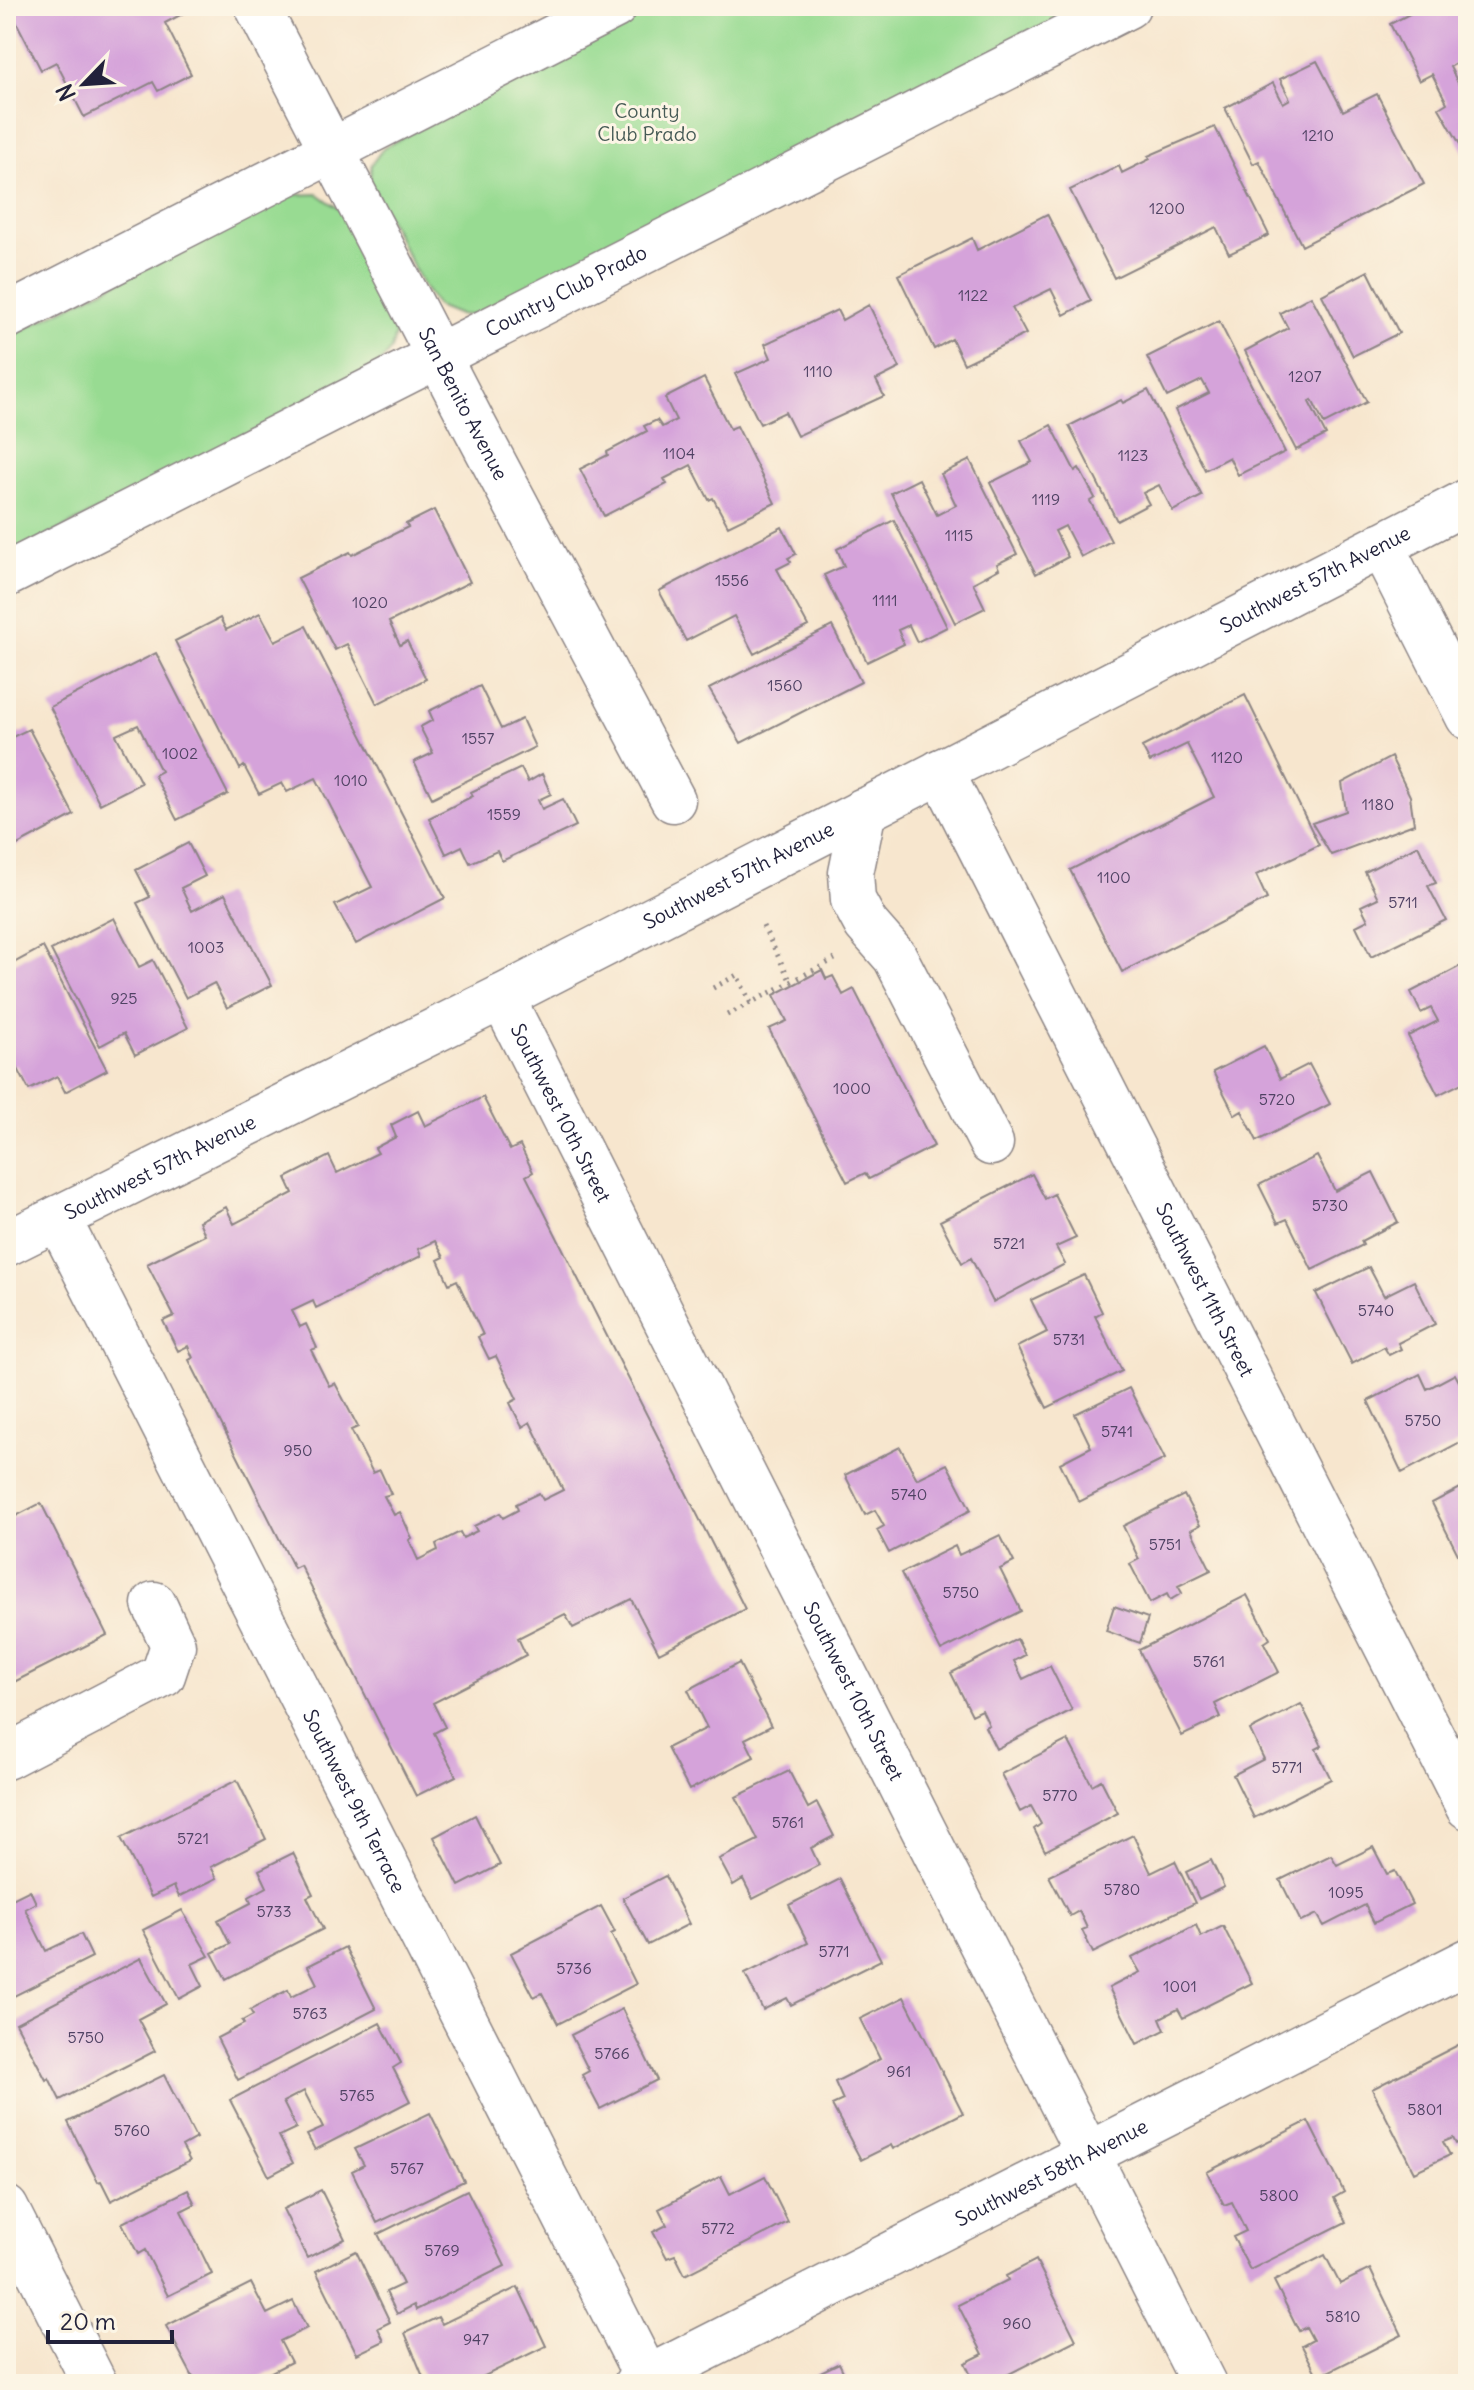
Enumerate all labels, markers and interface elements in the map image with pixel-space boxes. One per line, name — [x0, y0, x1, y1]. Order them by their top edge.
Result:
north arrow — [44, 44, 124, 124]
text: N — [50, 80, 82, 105]
park label: County Club Prado — [597, 98, 697, 146]
house number: 1210 — [1302, 125, 1334, 145]
house number: 1200 — [1149, 198, 1185, 218]
street label: Country Club Prado — [481, 239, 651, 342]
house number: 1122 — [958, 285, 988, 305]
street label: San Benito Avenue — [414, 323, 514, 484]
house number: 1110 — [803, 361, 833, 381]
house number: 1207 — [1288, 366, 1322, 386]
house number: 1104 — [663, 443, 695, 463]
house number: 1123 — [1118, 445, 1148, 465]
house number: 1119 — [1032, 489, 1060, 509]
street label: Southwest 57th Avenue — [1215, 520, 1414, 638]
house number: 1115 — [945, 525, 973, 545]
house number: 1556 — [715, 570, 749, 590]
house number: 1111 — [872, 590, 898, 610]
house number: 1020 — [352, 592, 388, 612]
house number: 1560 — [767, 675, 803, 695]
house number: 1557 — [462, 728, 494, 748]
house number: 1002 — [162, 743, 198, 763]
house number: 1120 — [1211, 747, 1243, 767]
house number: 1010 — [334, 770, 368, 790]
house number: 1180 — [1362, 794, 1394, 814]
house number: 1559 — [487, 804, 521, 824]
street label: Southwest 57th Avenue — [639, 816, 838, 934]
house number: 1100 — [1097, 867, 1131, 887]
house number: 5711 — [1388, 892, 1418, 912]
house number: 1003 — [188, 937, 224, 957]
house number: 925 — [110, 988, 138, 1008]
street label: Southwest 10th Street — [506, 1019, 617, 1206]
house number: 1000 — [833, 1078, 871, 1098]
house number: 5720 — [1259, 1089, 1295, 1109]
street label: Southwest 57th Avenue — [60, 1109, 260, 1225]
house number: 5730 — [1312, 1195, 1348, 1215]
street label: Southwest 11th Street — [1151, 1198, 1260, 1381]
house number: 5721 — [993, 1233, 1025, 1253]
house number: 5740 — [1358, 1300, 1394, 1320]
house number: 5731 — [1053, 1329, 1085, 1349]
house number: 5750 — [1405, 1410, 1441, 1430]
house number: 5741 — [1101, 1421, 1133, 1441]
house number: 950 — [284, 1440, 312, 1460]
house number: 5740 — [891, 1484, 927, 1504]
house number: 5751 — [1149, 1534, 1181, 1554]
house number: 5750 — [943, 1582, 979, 1602]
street label: Southwest 10th Street — [798, 1597, 910, 1785]
house number: 5761 — [1193, 1651, 1225, 1671]
street label: Southwest 9th Terrace — [298, 1705, 411, 1897]
house number: 5771 — [1271, 1757, 1303, 1777]
house number: 5770 — [1042, 1785, 1078, 1805]
house number: 5761 — [772, 1812, 804, 1832]
house number: 5721 — [177, 1828, 209, 1848]
house number: 5780 — [1104, 1879, 1140, 1899]
house number: 1095 — [1328, 1882, 1364, 1902]
house number: 5733 — [256, 1901, 292, 1921]
house number: 5771 — [818, 1941, 850, 1961]
house number: 5736 — [556, 1958, 592, 1978]
house number: 1001 — [1163, 1976, 1197, 1996]
house number: 5763 — [292, 2003, 328, 2023]
house number: 5750 — [68, 2027, 104, 2047]
house number: 5766 — [594, 2043, 630, 2063]
house number: 961 — [887, 2061, 911, 2081]
house number: 5765 — [339, 2085, 375, 2105]
house number: 5801 — [1407, 2099, 1443, 2119]
street label: Southwest 58th Avenue — [951, 2113, 1152, 2232]
house number: 5760 — [114, 2120, 150, 2140]
house number: 5767 — [390, 2158, 424, 2178]
house number: 5800 — [1259, 2185, 1299, 2205]
house number: 5772 — [701, 2218, 735, 2238]
house number: 5769 — [424, 2240, 460, 2260]
scale bar — [48, 2294, 172, 2344]
text: 20 m — [60, 2306, 116, 2336]
house number: 5810 — [1325, 2306, 1361, 2326]
house number: 960 — [1003, 2313, 1031, 2333]
house number: 947 — [463, 2329, 489, 2349]

